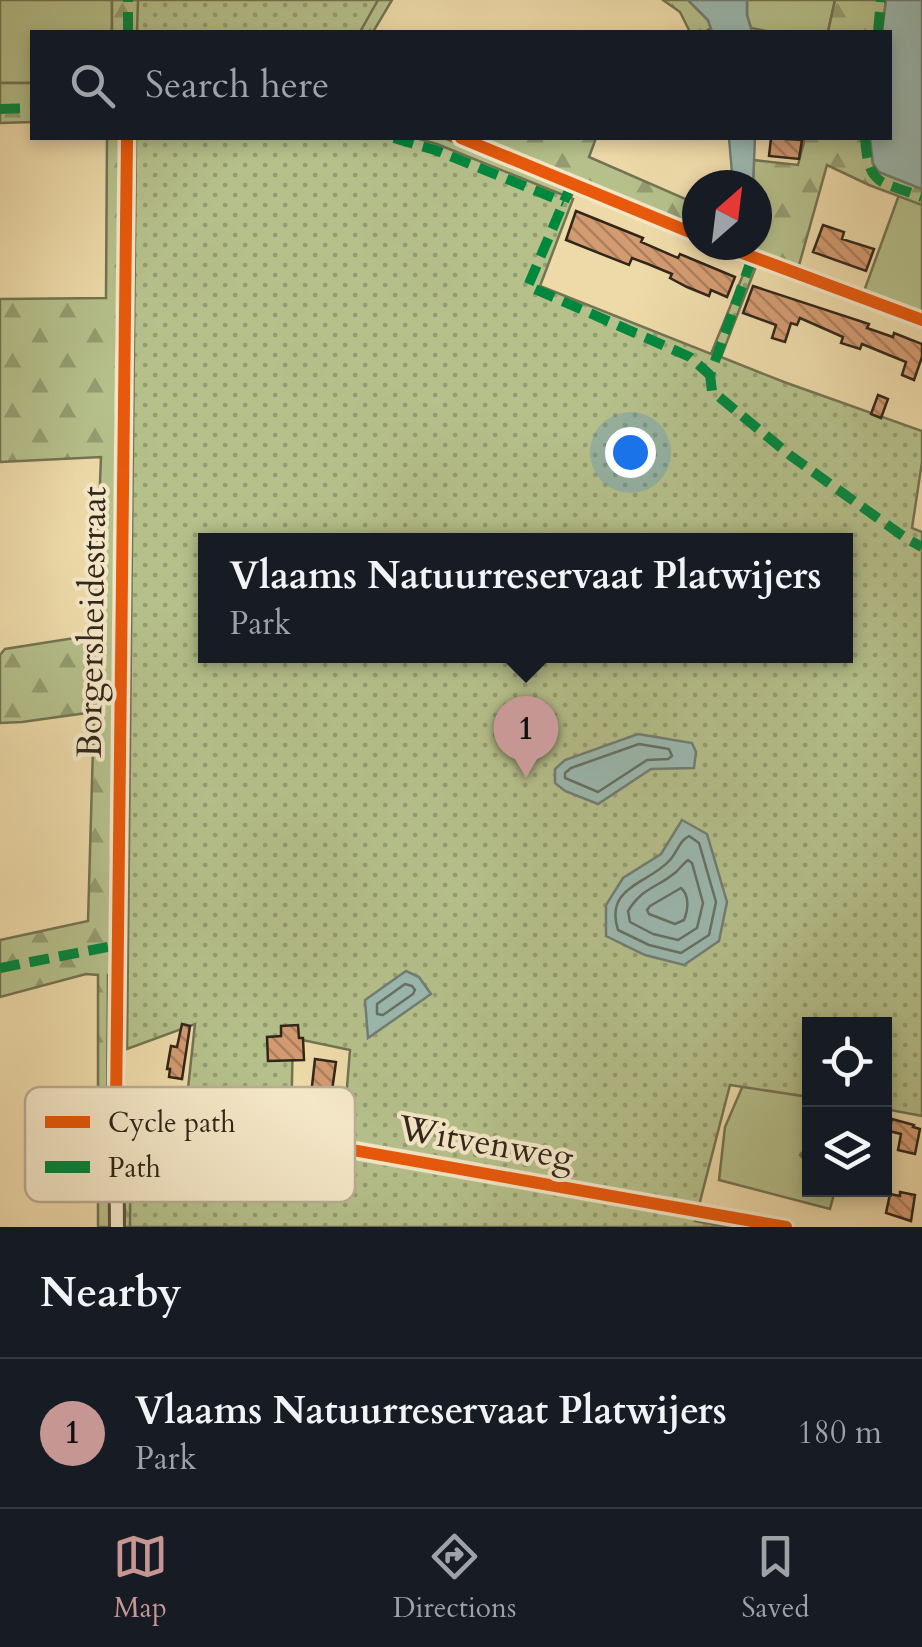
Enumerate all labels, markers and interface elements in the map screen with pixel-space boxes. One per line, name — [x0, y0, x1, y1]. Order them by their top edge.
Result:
search box — [30, 30, 892, 140]
icon: search — [65, 58, 120, 113]
text: Search here — [145, 59, 329, 111]
north arrow — [682, 170, 772, 260]
your location — [605, 427, 656, 478]
street label: Borgersheidestraat — [66, 486, 118, 758]
popup — [198, 533, 853, 663]
text: Vlaams Natuurreservaat Platwijers — [230, 550, 821, 602]
text: Park — [230, 602, 291, 646]
pin: 1 — [494, 696, 558, 778]
map controls — [802, 1017, 892, 1197]
button: locate — [802, 1017, 892, 1107]
legend — [25, 1087, 355, 1202]
text: Cycle path — [108, 1104, 236, 1142]
street label: Witvenweg — [394, 1104, 578, 1182]
button: layers — [802, 1107, 892, 1197]
text: Path — [108, 1149, 161, 1187]
text: Nearby — [40, 1264, 182, 1321]
text: Vlaams Natuurreservaat Platwijers — [135, 1385, 727, 1437]
text: 1 — [64, 1411, 81, 1455]
text: 180 m — [797, 1411, 882, 1455]
text: Park — [135, 1437, 197, 1481]
tab: Map — [113, 1529, 168, 1627]
tab: Directions — [393, 1529, 516, 1627]
tab: Saved — [741, 1529, 809, 1627]

